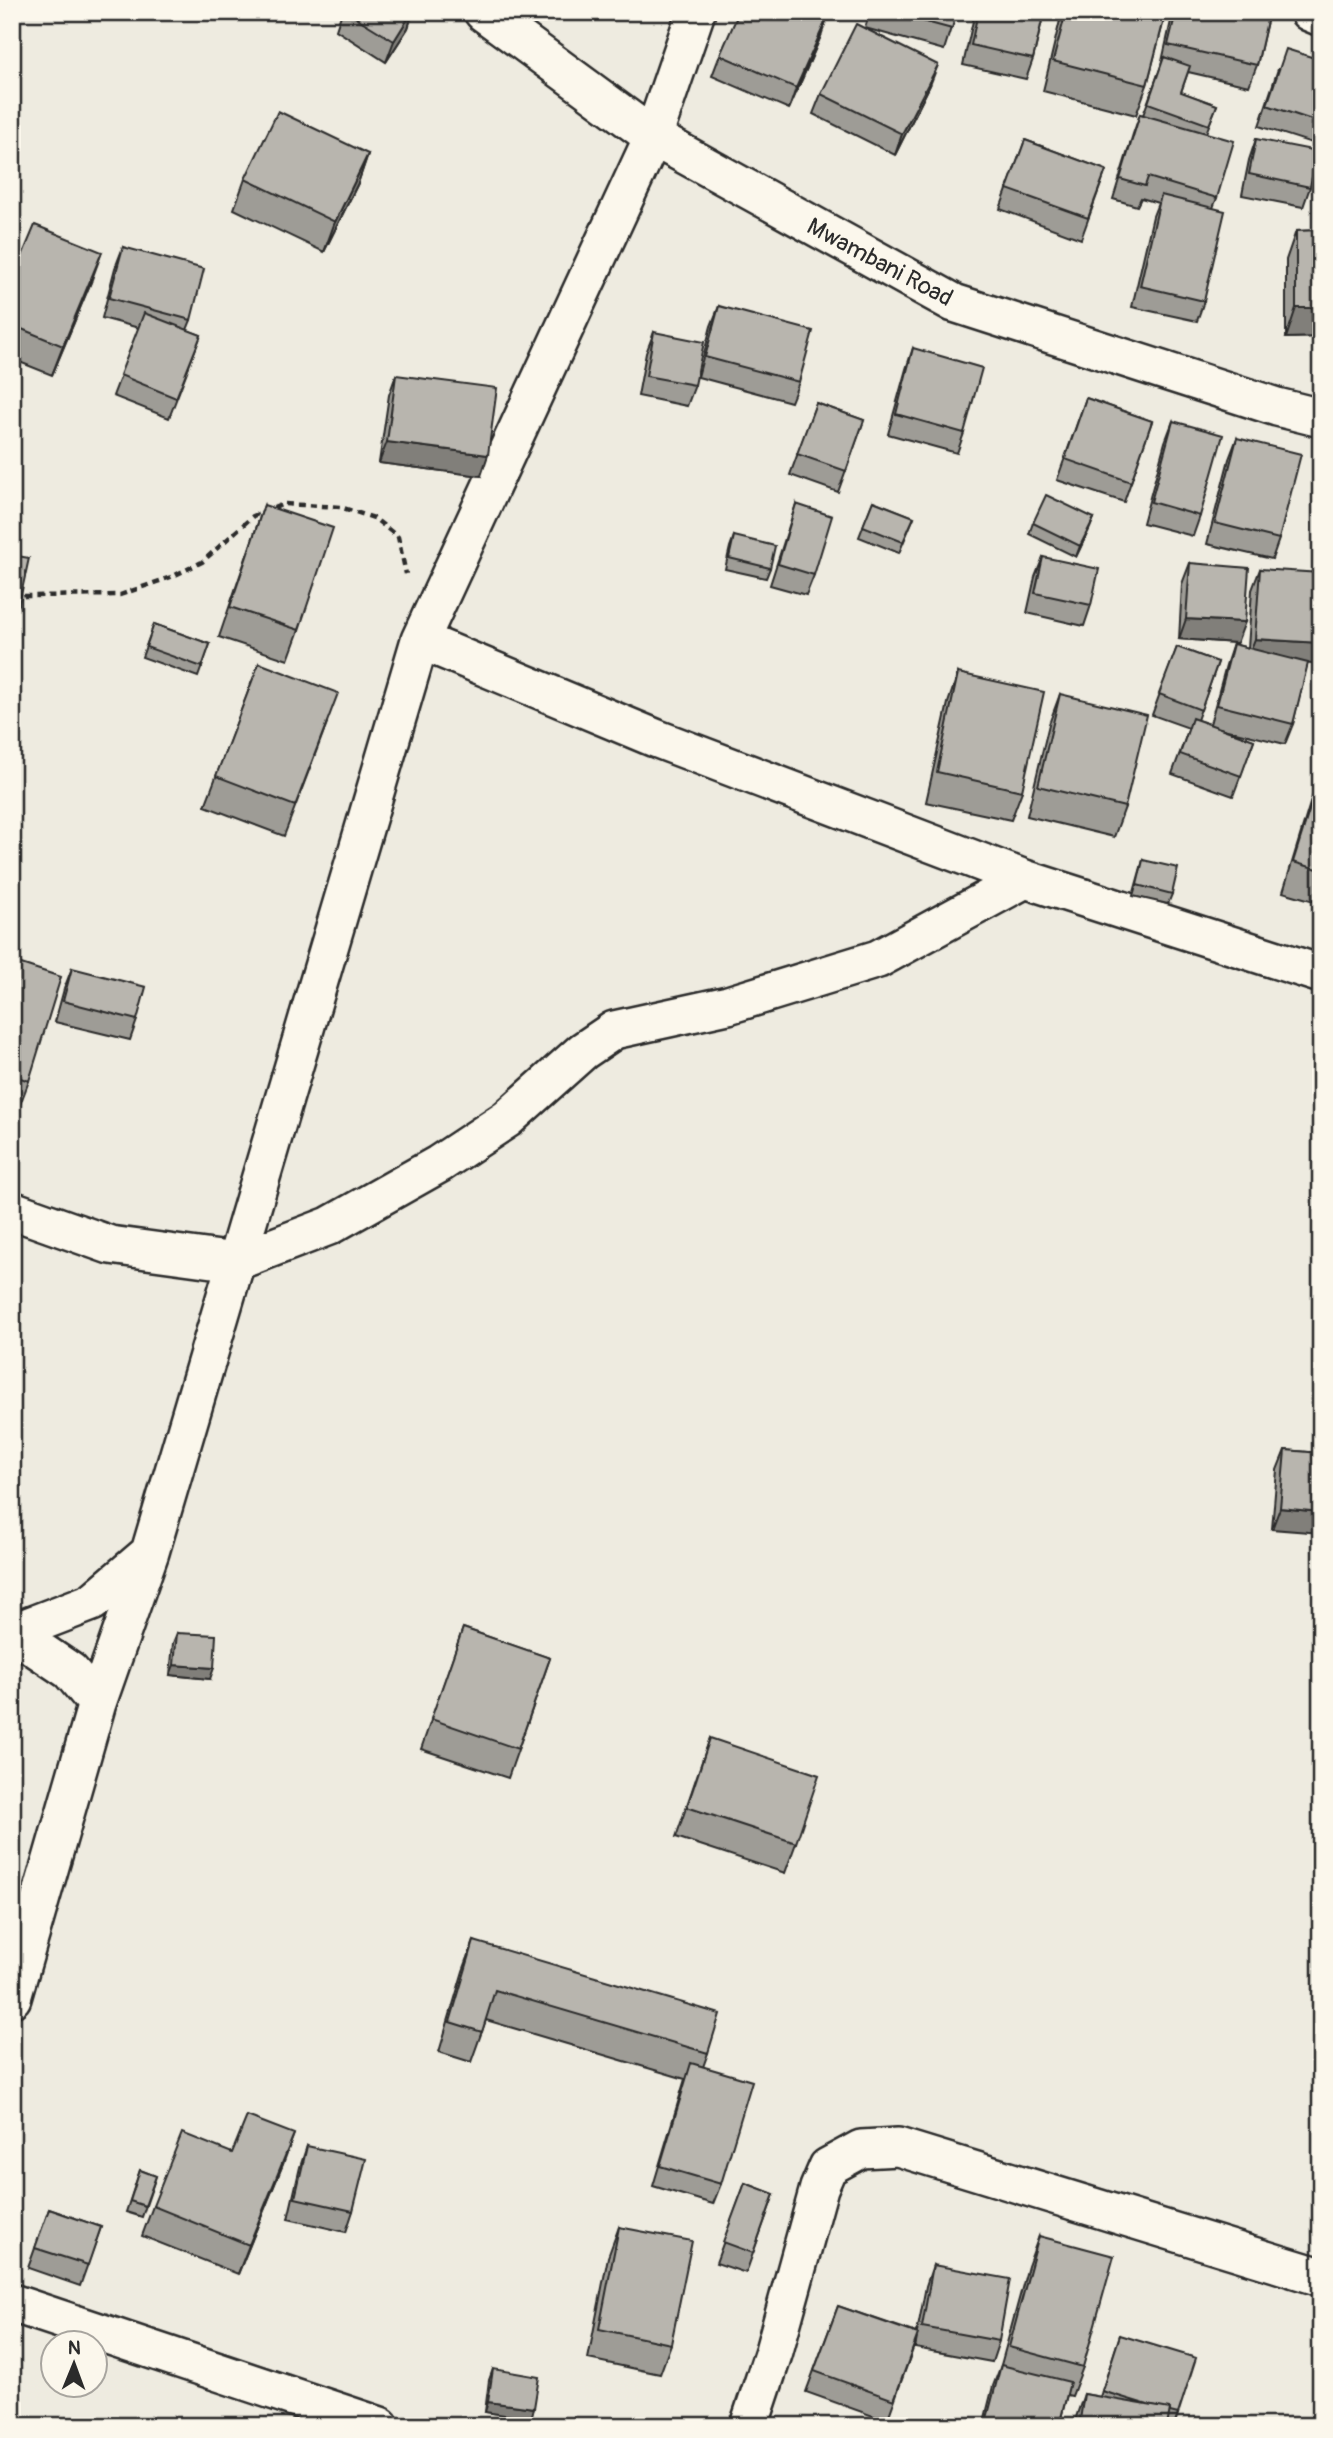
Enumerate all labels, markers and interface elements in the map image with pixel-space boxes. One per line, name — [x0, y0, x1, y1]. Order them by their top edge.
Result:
street label: Mwambani Road — [802, 212, 958, 313]
north arrow — [38, 2330, 108, 2400]
text: N — [68, 2336, 81, 2360]

